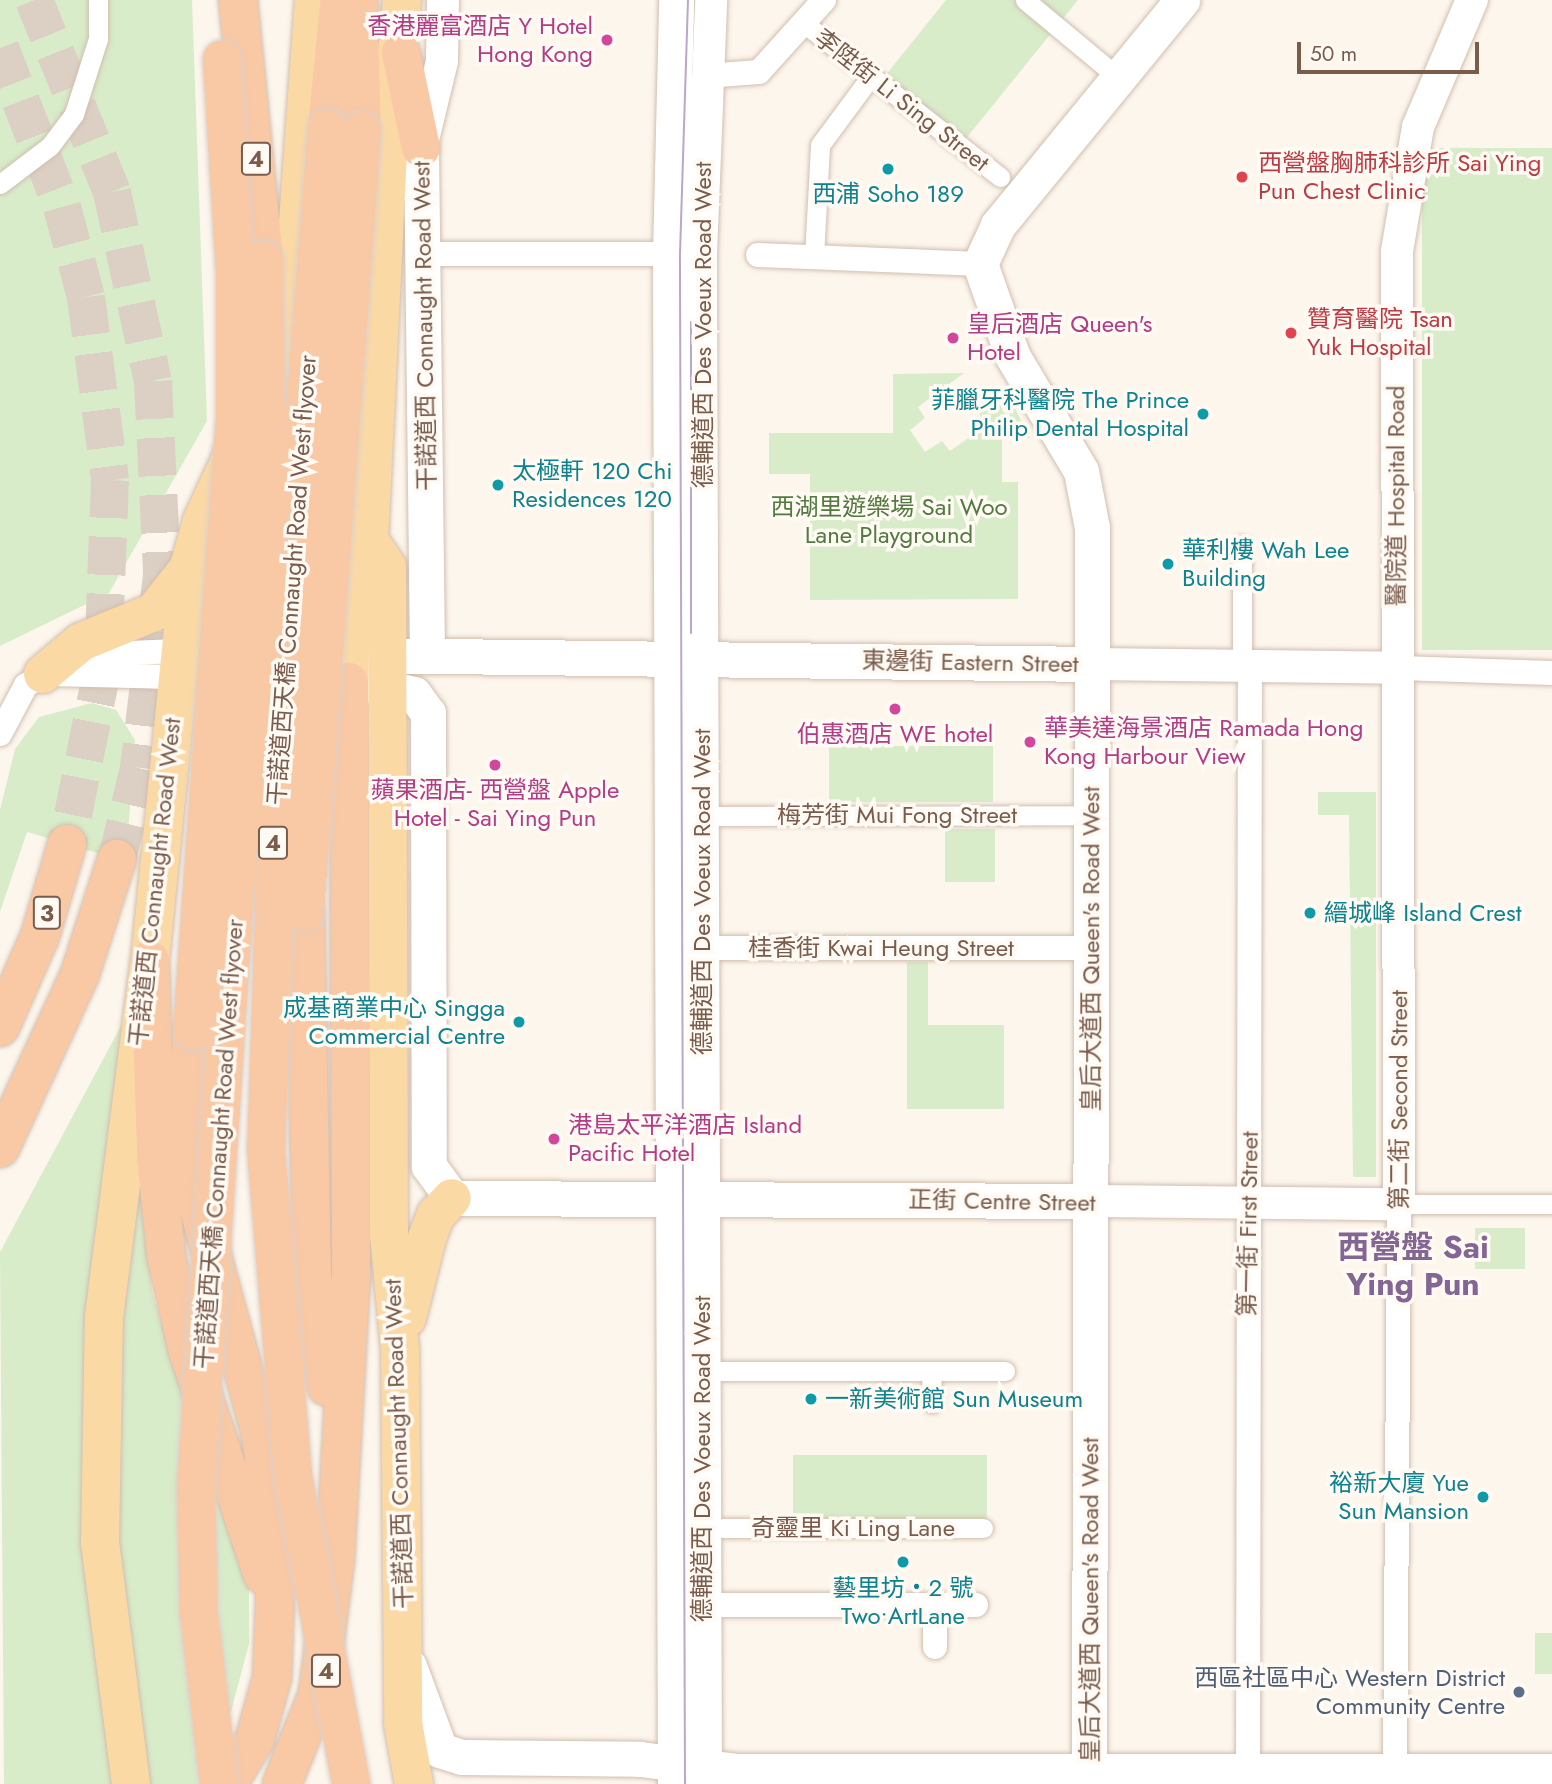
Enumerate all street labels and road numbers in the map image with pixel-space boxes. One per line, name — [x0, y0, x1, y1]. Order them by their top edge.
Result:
street label: 李陞街 Li Sing Street — [809, 23, 995, 177]
road number: 4 — [240, 140, 272, 178]
street label: 干諾道西 Connaught Road West — [407, 161, 441, 491]
street label: 德輔道西 Des Voeux Road West — [689, 162, 717, 488]
street label: 干諾道西天橋 Connaught Road West flyover — [262, 354, 322, 806]
street label: 醫院道 Hospital Road — [1382, 386, 1410, 606]
street label: 東邊街 Eastern Street — [861, 646, 1079, 678]
street label: 干諾道西 Connaught Road West — [123, 716, 187, 1048]
street label: 德輔道西 Des Voeux Road West — [688, 729, 716, 1055]
street label: 皇后大道西 Queen's Road West — [1077, 786, 1105, 1112]
street label: 梅芳街 Mui Fong Street — [777, 801, 1017, 829]
road number: 4 — [257, 824, 289, 862]
road number: 3 — [31, 893, 63, 932]
street label: 干諾道西天橋 Connaught Road West flyover — [189, 918, 249, 1370]
street label: 桂香街 Kwai Heung Street — [748, 934, 1014, 962]
street label: 第二街 Second Street — [1385, 990, 1413, 1210]
street label: 第一街 First Street — [1232, 1131, 1264, 1317]
street label: 正街 Centre Street — [908, 1185, 1096, 1217]
street label: 干諾道西 Connaught Road West — [378, 1279, 418, 1609]
street label: 德輔道西 Des Voeux Road West — [688, 1296, 716, 1622]
street label: 皇后大道西 Queen's Road West — [1076, 1437, 1104, 1763]
street label: 奇靈里 Ki Ling Lane — [751, 1514, 955, 1542]
road number: 4 — [310, 1652, 342, 1690]

